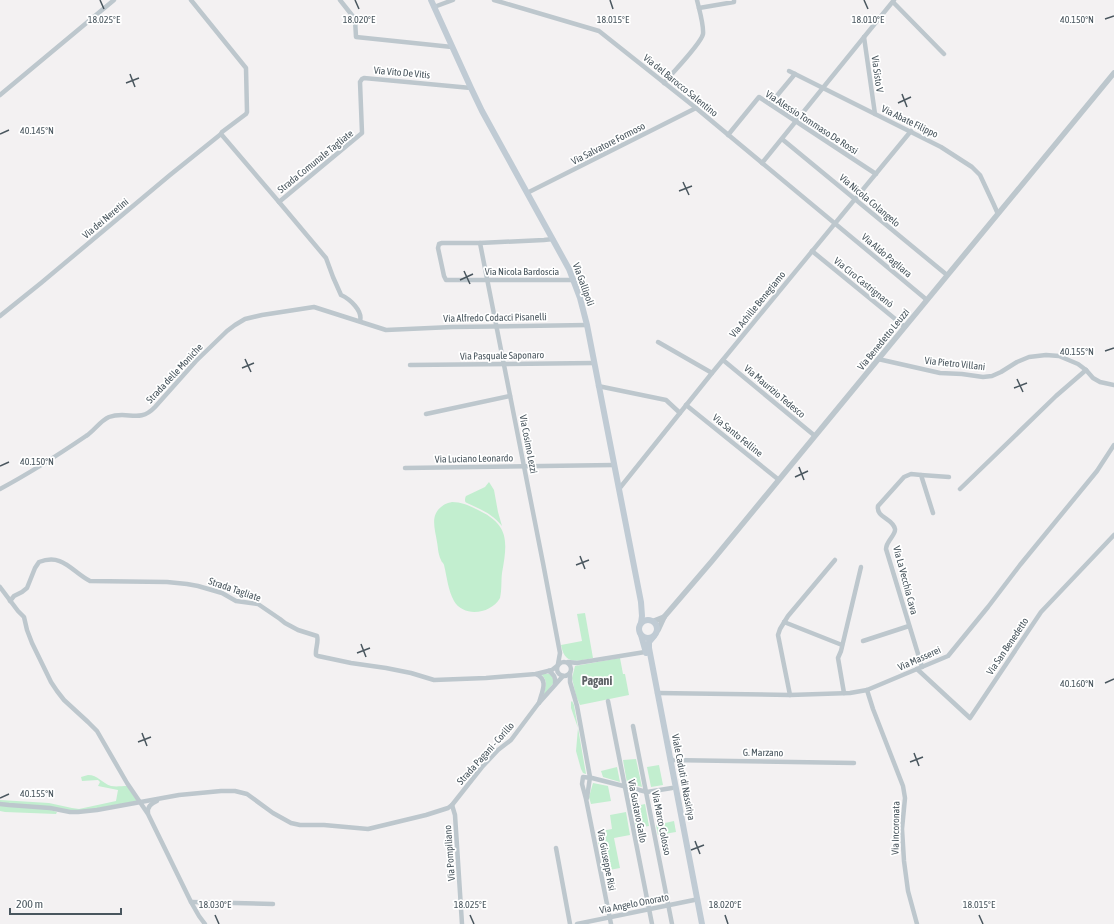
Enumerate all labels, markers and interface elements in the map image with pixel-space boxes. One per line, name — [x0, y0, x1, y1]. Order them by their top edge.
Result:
text: 18.025°E — [88, 14, 121, 25]
text: 18.020°E — [343, 14, 376, 25]
text: 18.015°E — [597, 14, 630, 25]
text: 18.010°E — [852, 14, 885, 25]
text: 40.150°N — [1060, 14, 1094, 25]
street label: Via del Barocco Salentino — [641, 52, 720, 119]
street label: Via Sisto V — [869, 55, 886, 93]
street label: Via Vito De Vitis — [373, 65, 431, 80]
street label: Via Alessio Tommaso De Rossi — [763, 88, 860, 157]
street label: Via Abate Filippo — [880, 103, 940, 140]
street label: Via Salvatore Formoso — [570, 120, 647, 167]
text: 40.145°N — [20, 125, 54, 136]
street label: Strada Comunale Tagliate — [275, 127, 356, 195]
street label: Via Nicola Colangelo — [837, 172, 902, 229]
street label: Via dei Neretini — [80, 196, 130, 241]
street label: Via Aldo Pagliara — [859, 231, 914, 280]
street label: Via Ciro Castrignanò — [832, 255, 896, 310]
street label: Via Gallipoli — [571, 261, 596, 307]
street label: Via Nicola Bardoscia — [485, 266, 560, 277]
street label: Via Achille Benegiamo — [727, 269, 788, 340]
street label: Via Benedetto Leuzzi — [855, 306, 911, 372]
street label: Via Alfredo Codacci Pisanelli — [443, 311, 547, 324]
street label: Strada delle Moniche — [144, 341, 205, 405]
text: 40.155°N — [1060, 346, 1094, 357]
street label: Via Pasquale Saponaro — [460, 349, 545, 362]
street label: Via Pietro Villani — [924, 355, 986, 372]
street label: Via Maurizio Tedesco — [742, 363, 808, 420]
street label: Via Santo Felline — [710, 412, 765, 459]
street label: Via Cosimo Lezzi — [517, 414, 540, 474]
street label: Via Luciano Leonardo — [435, 452, 514, 465]
text: 40.150°N — [20, 456, 54, 467]
street label: Via La Vecchia Cava — [891, 545, 920, 616]
street label: Strada Tagliate — [207, 575, 263, 604]
street label: Via San Benedetto — [984, 615, 1031, 677]
street label: Via Masserei — [896, 644, 942, 673]
district label: Pagani — [582, 674, 612, 688]
text: 40.160°N — [1060, 678, 1094, 689]
street label: Strada Pagani - Corillo — [454, 720, 516, 787]
street label: Viale Caduti di Nassiriya — [670, 733, 697, 822]
street label: G. Marzano — [743, 747, 784, 758]
street label: Via Gustavo Gallo — [626, 778, 649, 844]
text: 40.155°N — [20, 788, 54, 799]
street label: Via Marco Colosso — [650, 790, 673, 857]
street label: Via Incoronata — [890, 801, 901, 855]
street label: Via Pompiliano — [442, 824, 457, 881]
street label: Via Giuseppe Risi — [595, 828, 618, 892]
scale bar — [10, 890, 121, 916]
street label: Via Angelo Onorato — [598, 891, 670, 916]
text: 200 m — [16, 897, 43, 911]
text: 18.030°E — [199, 899, 232, 910]
text: 18.025°E — [454, 899, 487, 910]
text: 18.020°E — [709, 899, 742, 910]
text: 18.015°E — [963, 899, 996, 910]

